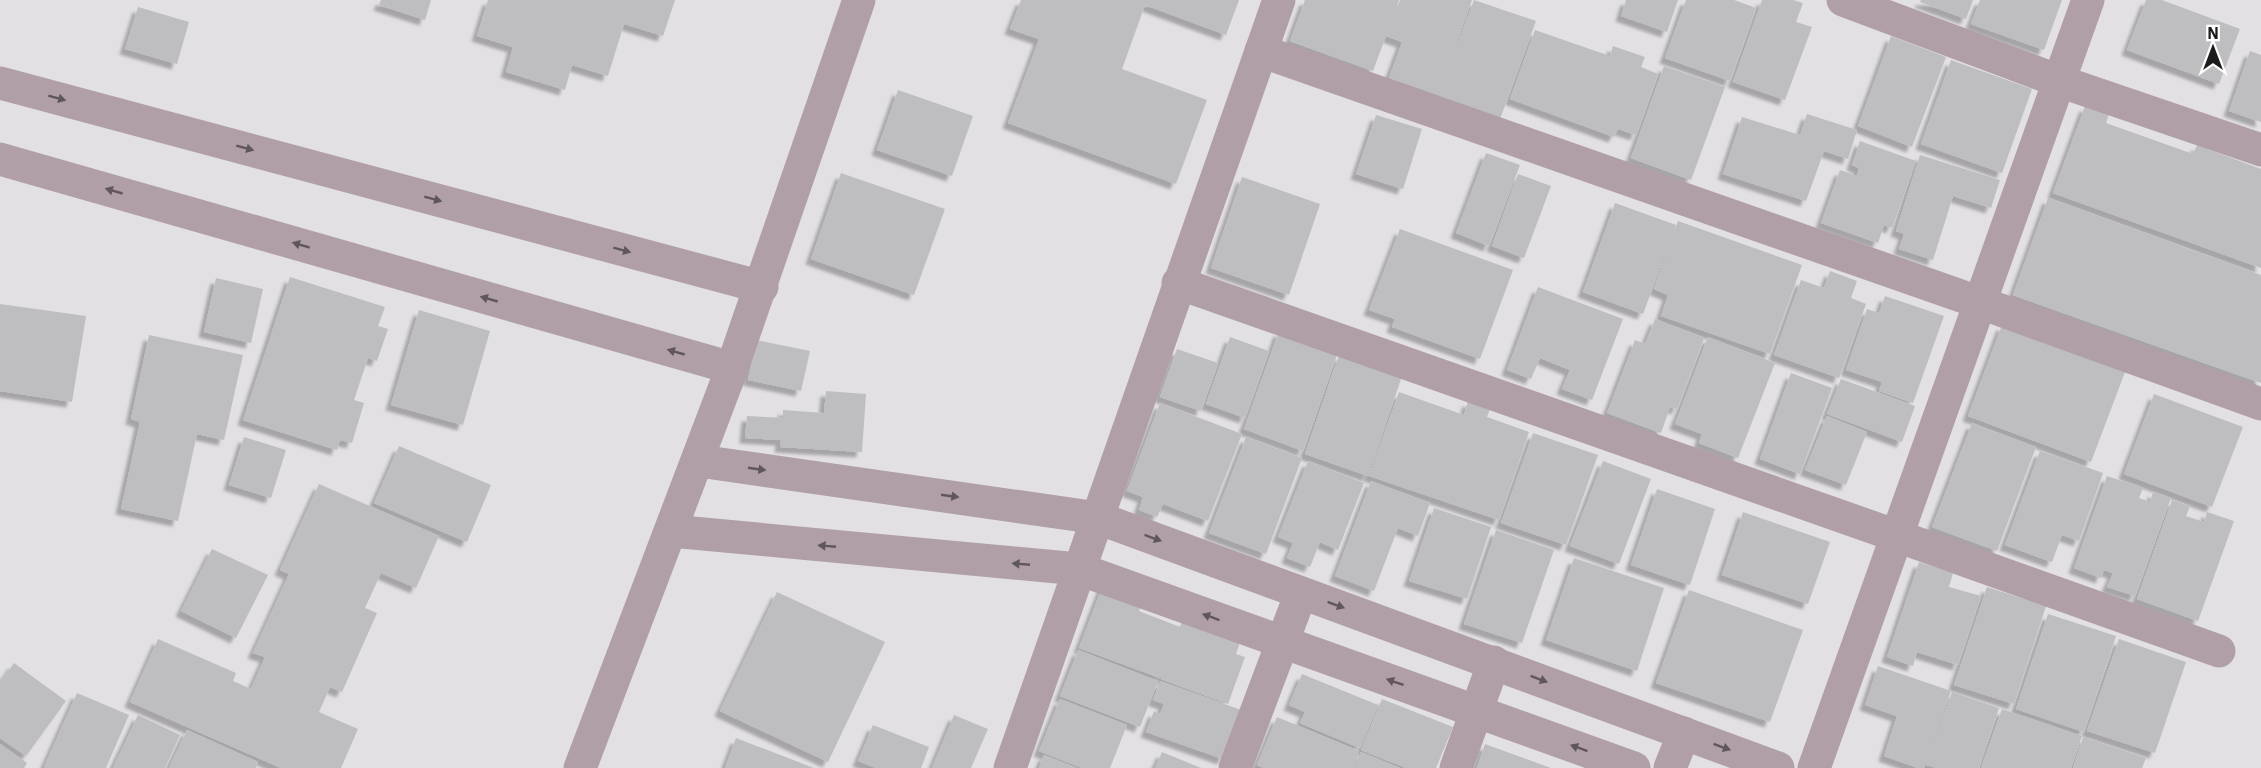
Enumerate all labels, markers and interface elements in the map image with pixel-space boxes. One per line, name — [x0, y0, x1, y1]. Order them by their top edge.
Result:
north arrow — [2183, 18, 2243, 78]
text: N — [2207, 23, 2219, 43]
one-way arrow — [48, 94, 66, 103]
one-way arrow — [236, 144, 254, 154]
one-way arrow — [105, 186, 123, 196]
one-way arrow — [424, 195, 442, 204]
one-way arrow — [292, 240, 310, 249]
one-way arrow — [612, 245, 631, 255]
one-way arrow — [480, 293, 498, 303]
one-way arrow — [667, 347, 685, 356]
one-way arrow — [747, 465, 766, 474]
one-way arrow — [940, 492, 959, 501]
one-way arrow — [1144, 534, 1162, 543]
one-way arrow — [817, 541, 836, 551]
one-way arrow — [1012, 559, 1031, 569]
one-way arrow — [1327, 601, 1345, 611]
one-way arrow — [1202, 612, 1220, 621]
one-way arrow — [1530, 674, 1548, 684]
one-way arrow — [1386, 677, 1404, 687]
one-way arrow — [1570, 743, 1588, 752]
one-way arrow — [1713, 743, 1731, 752]

